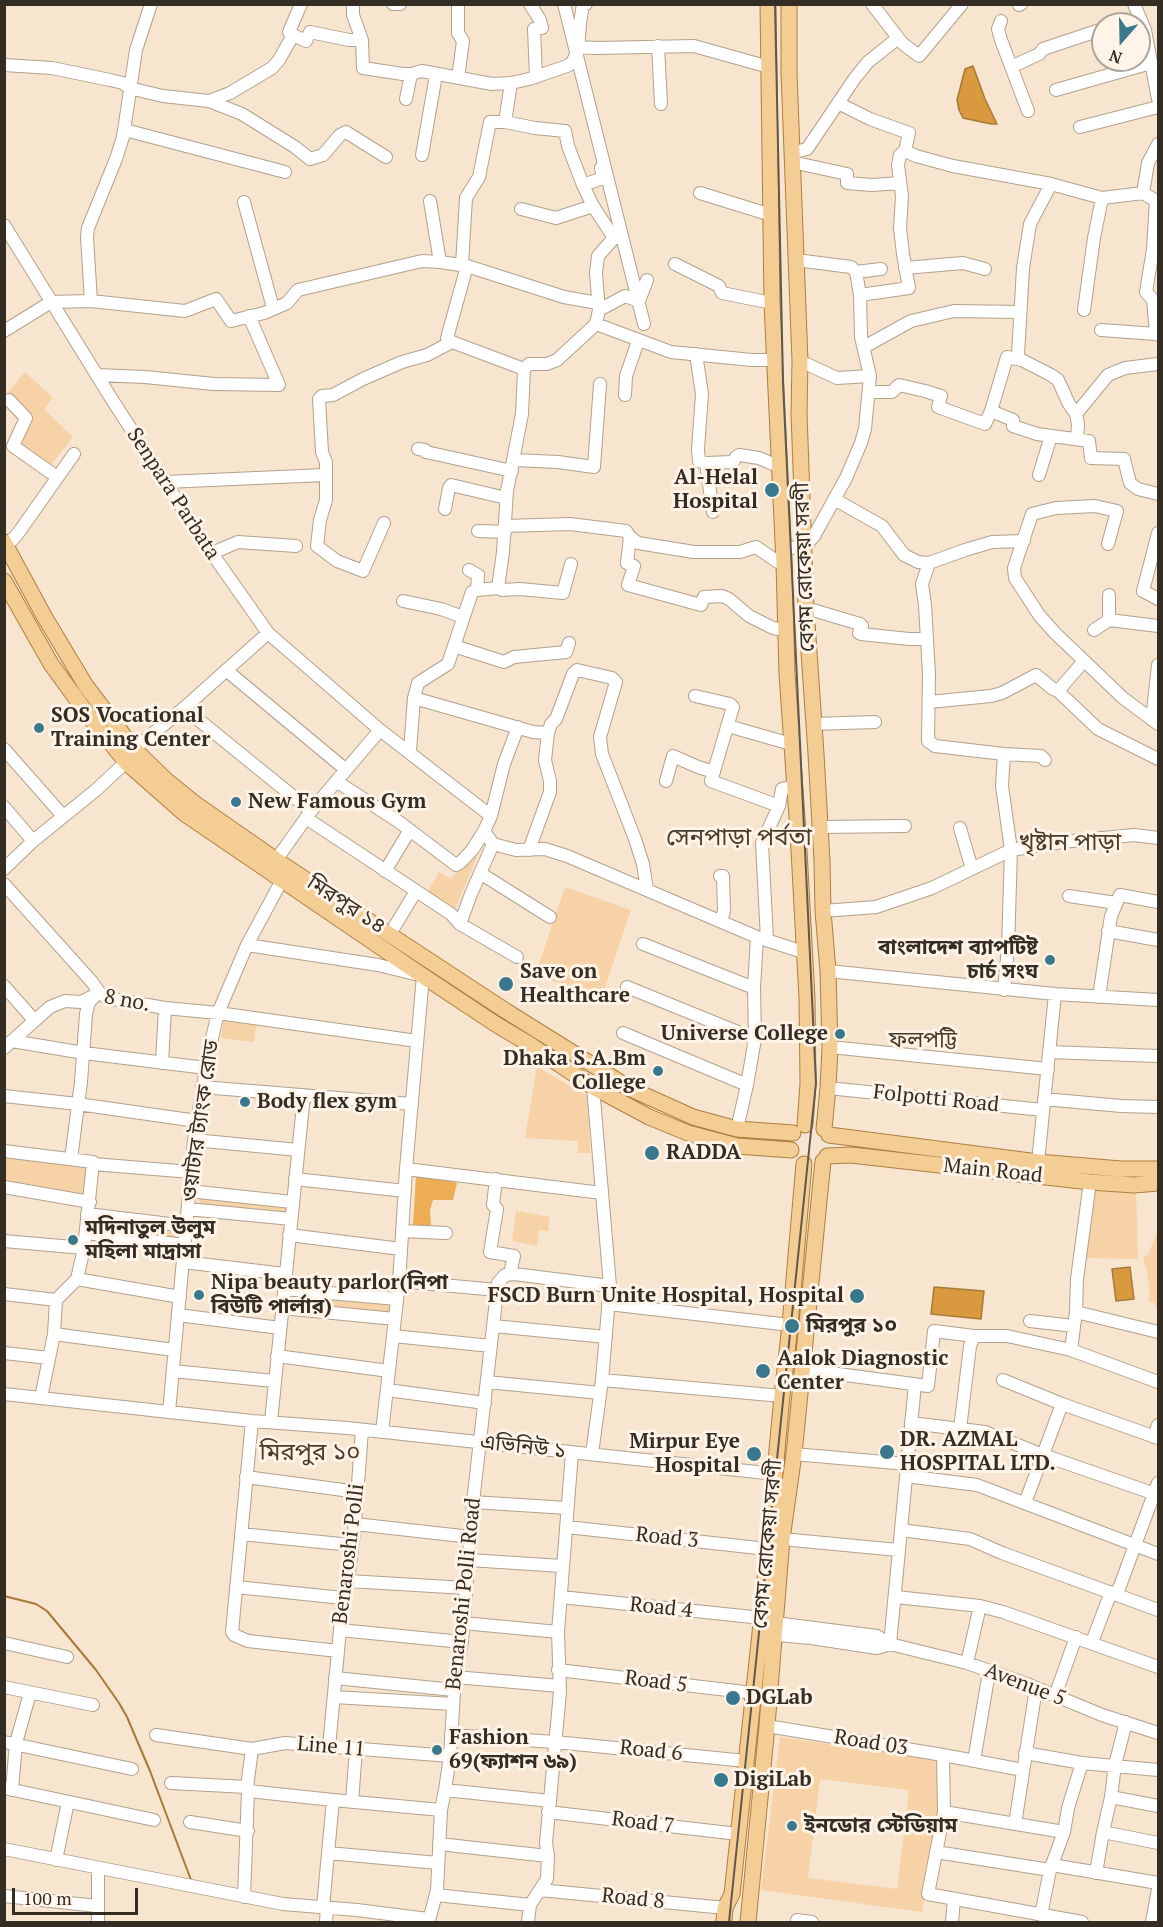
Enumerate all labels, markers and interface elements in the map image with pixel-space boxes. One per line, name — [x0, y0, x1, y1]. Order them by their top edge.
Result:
north arrow — [1091, 12, 1151, 72]
text: N — [1106, 45, 1125, 69]
street label: Senpara Parbata — [121, 423, 225, 565]
place label: Al-Helal Hospital — [673, 465, 758, 515]
marker: Al-Helal Hospital — [763, 481, 781, 499]
street label: বেগম রোকেয়া সরণী — [789, 482, 821, 652]
place label: SOS Vocational Training Center — [51, 703, 210, 753]
marker: SOS Vocational Training Center — [32, 721, 46, 735]
place label: New Famous Gym — [248, 789, 426, 815]
marker: New Famous Gym — [229, 795, 243, 809]
district label: সেনপাড়া পর্বতা — [666, 824, 812, 852]
district label: খৃষ্টান পাড়া — [1019, 829, 1121, 857]
street label: মিরপুর ১৪ — [302, 870, 390, 940]
place label: বাংলাদেশ ব্যাপটিষ্ট চার্চ সংঘ — [878, 935, 1038, 985]
marker: বাংলাদেশ ব্যাপটিষ্ট চার্চ সংঘ — [1043, 953, 1057, 967]
place label: Save on Healthcare — [520, 959, 630, 1009]
marker: Save on Healthcare — [497, 975, 515, 993]
street label: 8 no. — [102, 985, 152, 1017]
place label: Universe College — [661, 1021, 828, 1047]
marker: Universe College — [833, 1027, 847, 1041]
district label: ফলপট্টি — [889, 1028, 957, 1054]
street label: ওয়াটার ট্যাংক রোড — [177, 1038, 225, 1204]
place label: Dhaka S.A.Bm College — [503, 1046, 646, 1096]
marker: Dhaka S.A.Bm College — [651, 1064, 665, 1078]
street label: Folpotti Road — [872, 1080, 1000, 1118]
place label: Body flex gym — [257, 1089, 397, 1115]
marker: Body flex gym — [238, 1095, 252, 1109]
place label: RADDA — [666, 1140, 741, 1166]
marker: RADDA — [643, 1144, 661, 1162]
street label: Main Road — [942, 1153, 1044, 1189]
place label: মদিনাতুল উলুম মহিলা মাদ্রাসা — [85, 1215, 215, 1265]
marker: মদিনাতুল উলুম মহিলা মাদ্রাসা — [66, 1233, 80, 1247]
place label: Nipa beauty parlor(নিপা বিউটি পার্লার) — [211, 1270, 448, 1320]
place label: FSCD Burn Unite Hospital, Hospital — [488, 1283, 844, 1309]
marker: FSCD Burn Unite Hospital, Hospital — [848, 1287, 866, 1305]
marker: Nipa beauty parlor(নিপা বিউটি পার্লার) — [192, 1288, 206, 1302]
place label: মিরপুর ১০ — [806, 1313, 897, 1339]
marker: মিরপুর ১০ — [783, 1317, 801, 1335]
place label: Aalok Diagnostic Center — [777, 1346, 948, 1396]
marker: Aalok Diagnostic Center — [754, 1362, 772, 1380]
place label: DR. AZMAL HOSPITAL LTD. — [900, 1427, 1056, 1477]
place label: Mirpur Eye Hospital — [629, 1429, 740, 1479]
street label: এভিনিউ ১ — [479, 1430, 567, 1464]
district label: মিরপুর ১০ — [259, 1439, 361, 1467]
marker: DR. AZMAL HOSPITAL LTD. — [878, 1443, 896, 1461]
marker: Mirpur Eye Hospital — [745, 1445, 763, 1463]
street label: বেগম রোকেয়া সরণী — [748, 1458, 788, 1630]
street label: Benaroshi Polli — [328, 1482, 370, 1626]
street label: Benaroshi Polli Road — [441, 1496, 487, 1692]
street label: Road 3 — [634, 1522, 700, 1554]
street label: Road 4 — [628, 1592, 694, 1624]
street label: Avenue 5 — [981, 1658, 1069, 1712]
street label: Road 5 — [623, 1666, 689, 1698]
place label: DGLab — [746, 1685, 813, 1711]
marker: DGLab — [724, 1689, 742, 1707]
place label: Fashion 69(ফ্যাশন ৬৯) — [449, 1725, 577, 1775]
street label: Road 03 — [832, 1725, 910, 1761]
street label: Line 11 — [296, 1731, 366, 1763]
street label: Road 6 — [618, 1735, 684, 1767]
marker: Fashion 69(ফ্যাশন ৬৯) — [430, 1743, 444, 1757]
place label: DigiLab — [734, 1767, 812, 1793]
marker: DigiLab — [712, 1771, 730, 1789]
street label: Road 7 — [610, 1807, 676, 1839]
place label: ইনডোর স্টেডিয়াম — [804, 1813, 957, 1839]
marker: ইনডোর স্টেডিয়াম — [785, 1819, 799, 1833]
scale bar — [15, 1876, 141, 1914]
street label: Road 8 — [600, 1883, 666, 1915]
text: 100 m — [23, 1886, 72, 1910]

